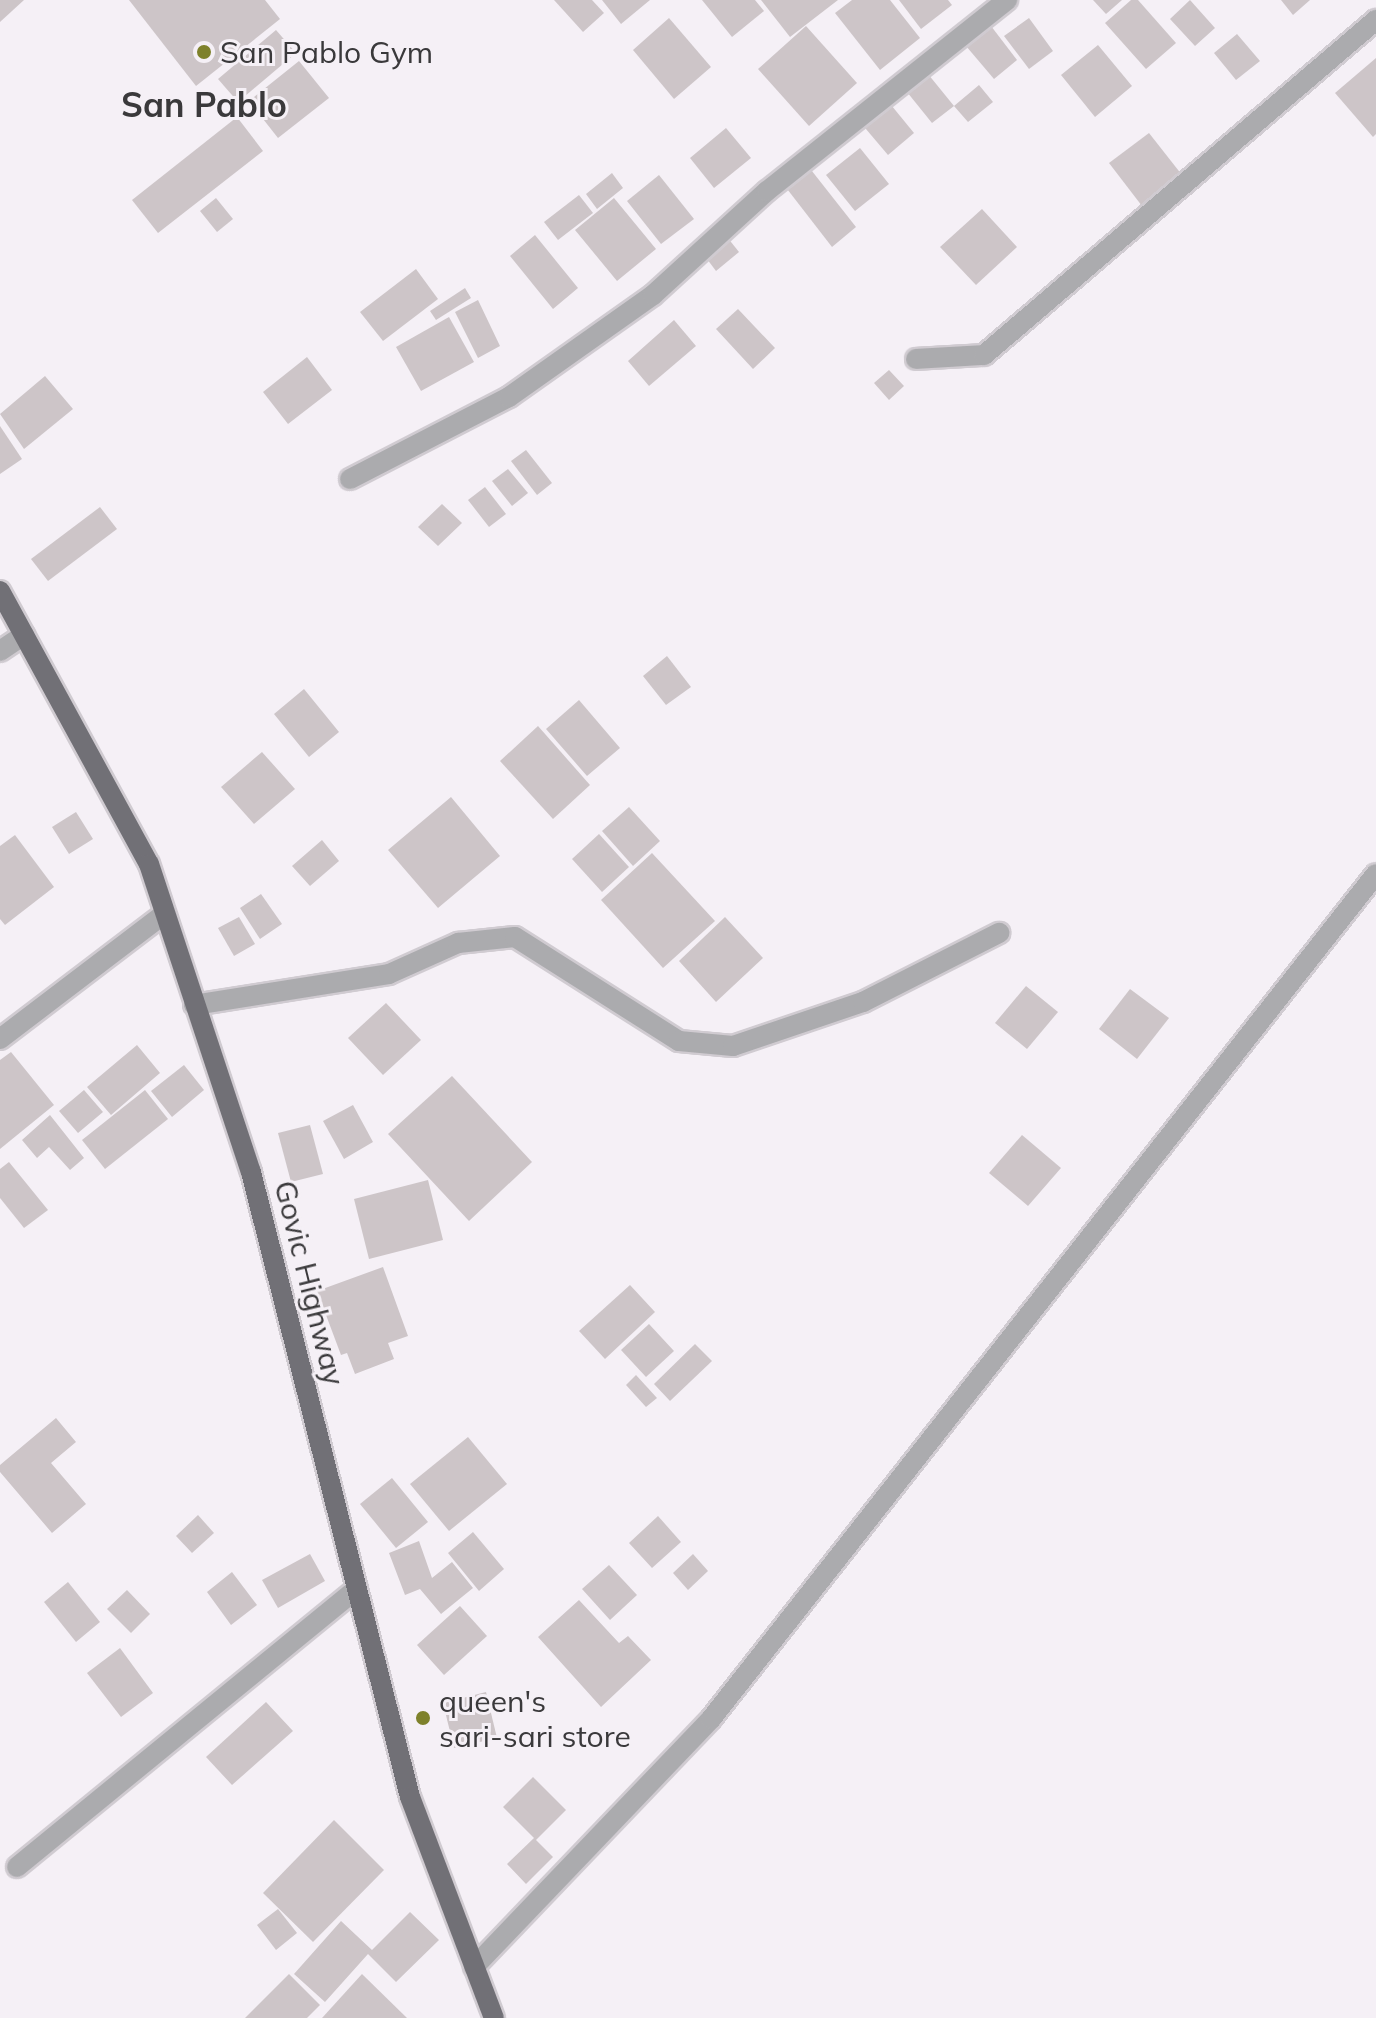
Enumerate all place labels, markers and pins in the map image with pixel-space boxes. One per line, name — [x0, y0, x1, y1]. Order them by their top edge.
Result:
place label: San Pablo Gym — [220, 34, 433, 70]
marker: San Pablo Gym — [195, 43, 213, 61]
place label: queen's sari-sari store — [439, 1683, 631, 1754]
marker: queen's sari-sari store — [414, 1709, 432, 1727]

